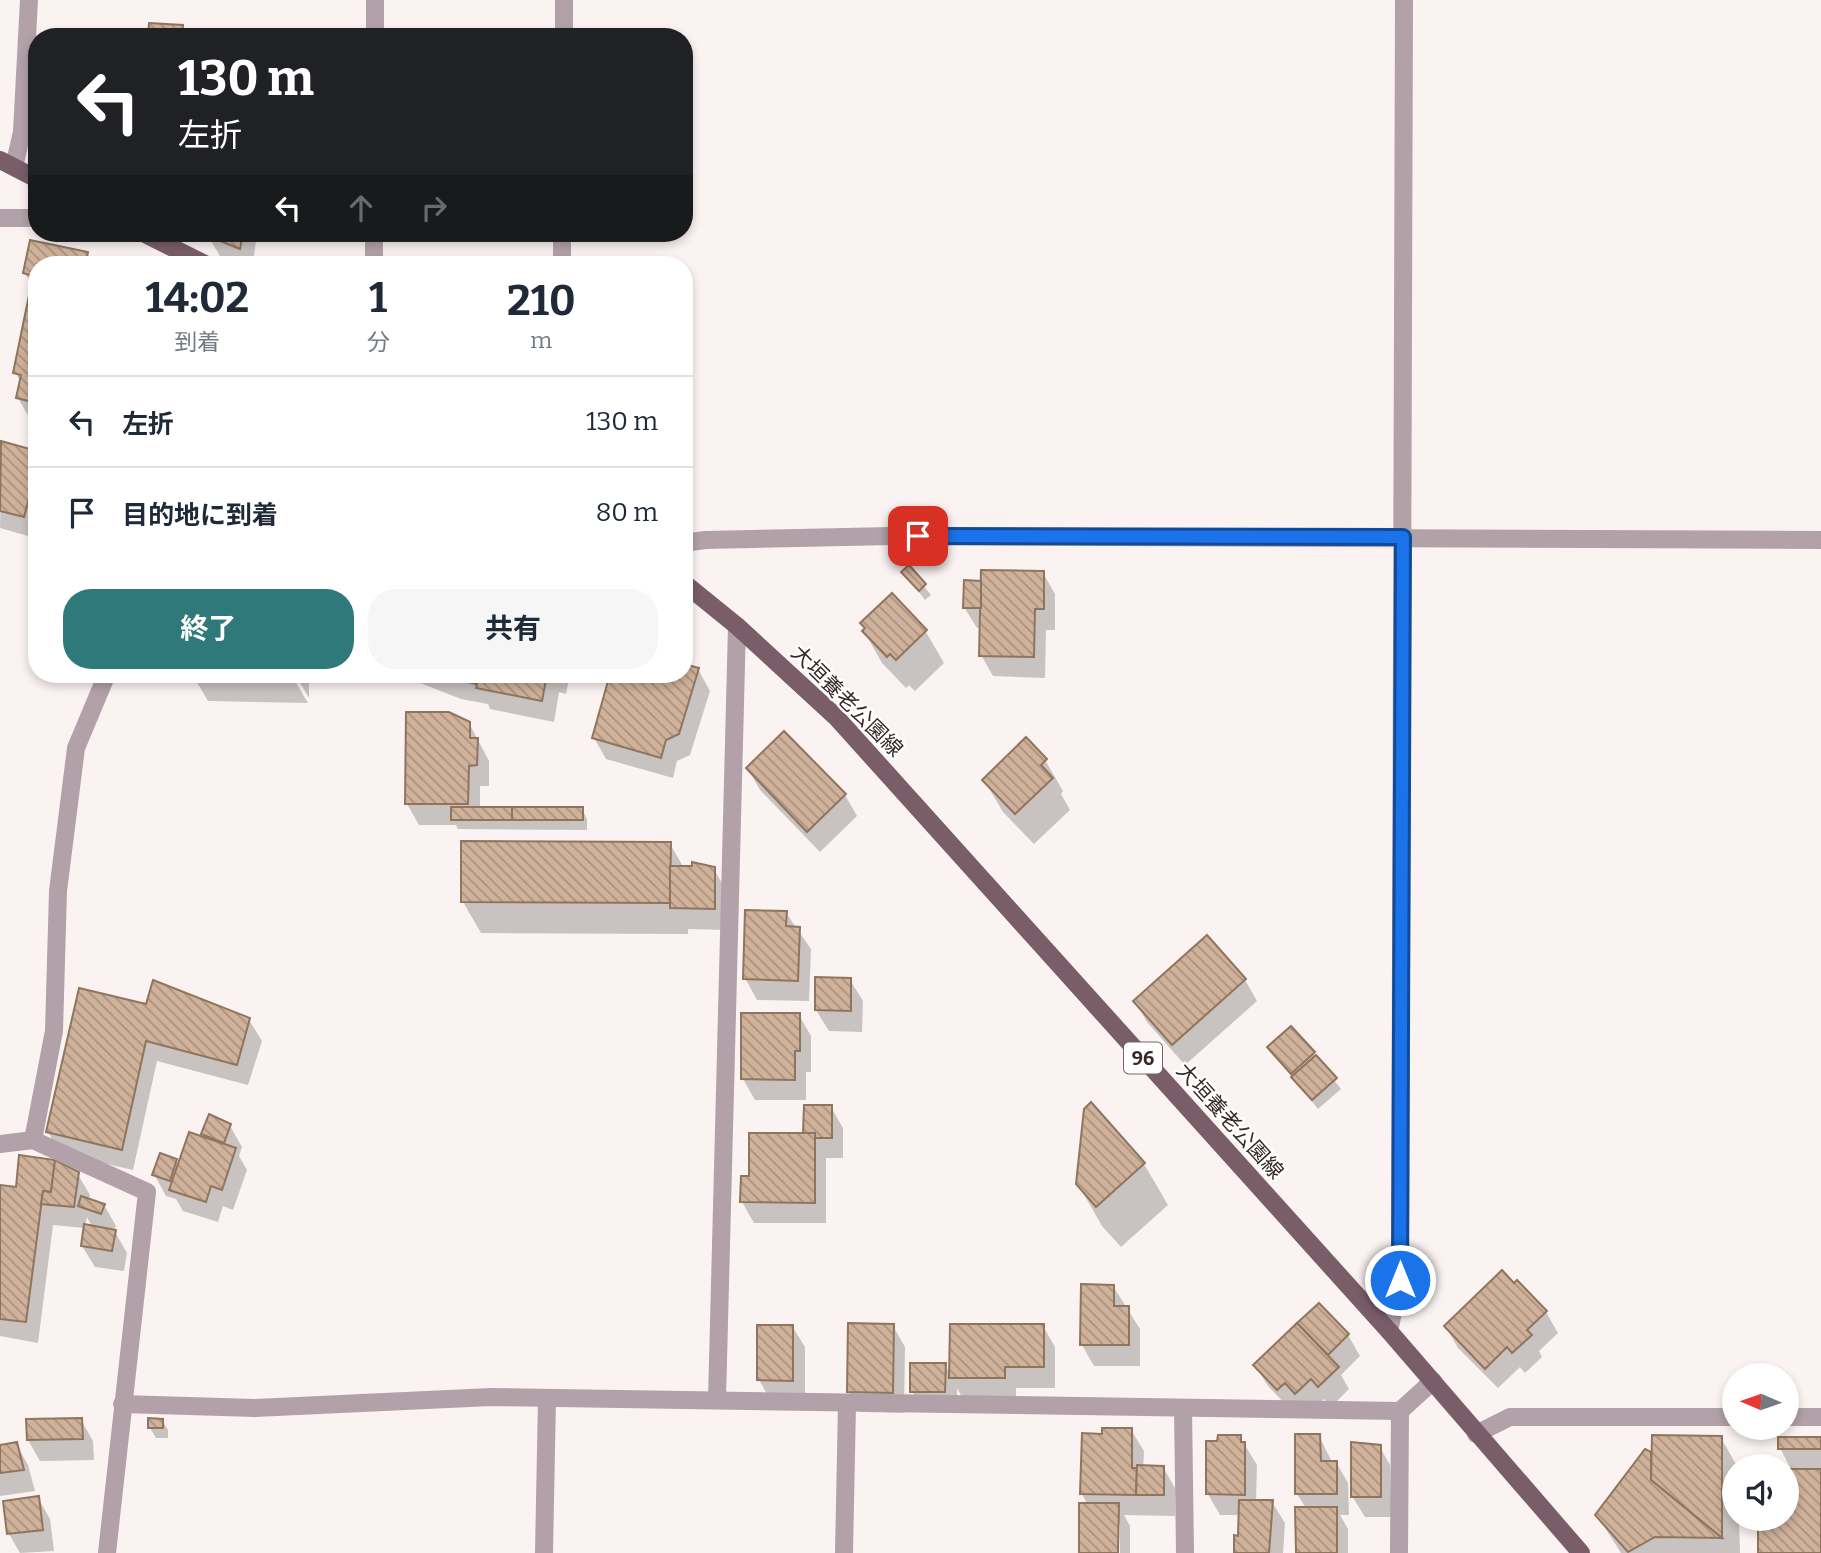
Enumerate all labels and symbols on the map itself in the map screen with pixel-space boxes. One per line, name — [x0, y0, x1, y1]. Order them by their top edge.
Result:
pin — [888, 506, 948, 566]
street label: 大垣養老公園線 — [786, 640, 908, 762]
road number: 96 — [1124, 1042, 1162, 1074]
street label: 大垣養老公園線 — [1171, 1058, 1289, 1184]
position arrow — [1363, 1243, 1437, 1317]
north arrow — [1722, 1363, 1799, 1440]

